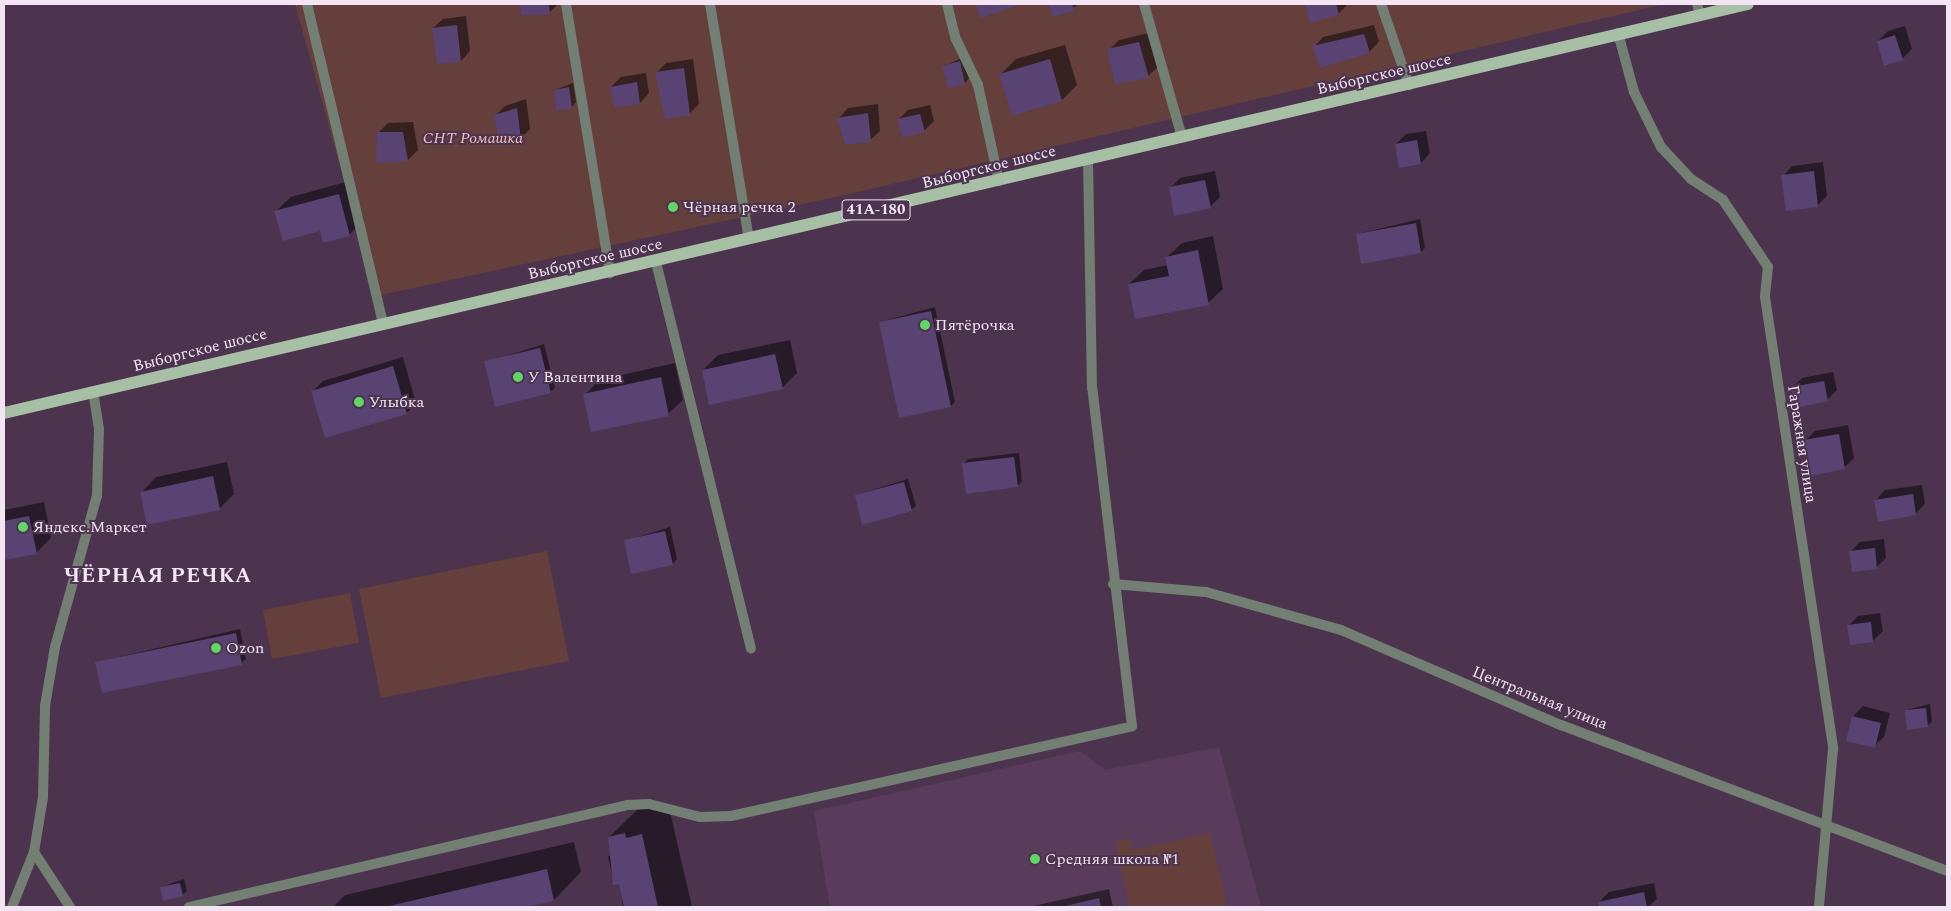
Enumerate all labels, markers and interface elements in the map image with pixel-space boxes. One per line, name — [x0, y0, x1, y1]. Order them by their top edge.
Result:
street label: Выборгское шоссе — [1315, 49, 1453, 99]
park label: СНТ Ромашка — [423, 128, 523, 148]
street label: Выборгское шоссе — [920, 141, 1058, 193]
place label: Чёрная речка 2 — [683, 197, 795, 217]
road number: 41А-180 — [841, 198, 911, 222]
marker: Чёрная речка 2 — [667, 201, 679, 213]
street label: Выборгское шоссе — [526, 234, 664, 284]
place label: Пятёрочка — [935, 315, 1015, 335]
marker: Пятёрочка — [919, 319, 931, 331]
street label: Выборгское шоссе — [131, 324, 269, 376]
place label: У Валентина — [528, 367, 622, 387]
marker: У Валентина — [512, 371, 524, 383]
street label: Гаражная улица — [1783, 384, 1821, 504]
place label: Улыбка — [369, 392, 424, 412]
marker: Улыбка — [353, 396, 365, 408]
place label: Яндекс.Маркет — [33, 517, 147, 537]
marker: Яндекс.Маркет — [17, 521, 29, 533]
district label: ЧЁРНАЯ РЕЧКА — [62, 563, 254, 589]
place label: Ozon — [226, 638, 264, 658]
marker: Ozon — [210, 642, 222, 654]
street label: Центральная улица — [1470, 662, 1610, 734]
place label: Средняя школа №1 — [1045, 849, 1179, 869]
marker: Средняя школа №1 — [1029, 853, 1041, 865]

